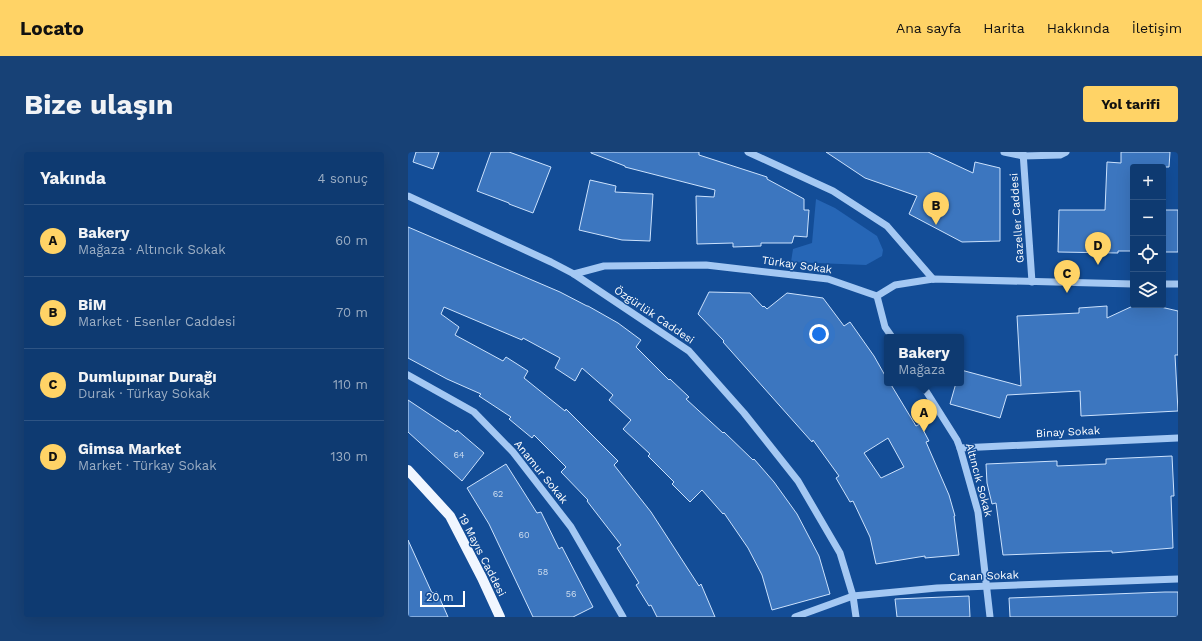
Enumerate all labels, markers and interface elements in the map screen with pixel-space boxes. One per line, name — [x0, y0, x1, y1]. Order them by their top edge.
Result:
text: Locato — [20, 17, 84, 40]
text: Ana sayfa — [896, 20, 961, 36]
text: Harita — [983, 20, 1025, 36]
text: Hakkında — [1047, 20, 1110, 36]
text: İletişim — [1132, 20, 1182, 36]
button: Yol tarifi — [1083, 86, 1178, 122]
text: Bize ulaşın — [24, 88, 173, 121]
map controls — [1130, 164, 1166, 308]
button: + — [1130, 164, 1166, 200]
text: Yakında — [40, 168, 106, 188]
text: 4 sonuç — [318, 171, 368, 186]
street label: Gazeller Caddesi — [1007, 173, 1027, 263]
pin: B — [923, 192, 949, 225]
button: − — [1130, 200, 1166, 236]
text: Bakery — [78, 224, 129, 242]
pin: D — [1085, 232, 1111, 265]
text: A — [49, 233, 57, 248]
text: 60 m — [335, 233, 368, 248]
button: locate — [1130, 236, 1166, 272]
text: Mağaza · Altıncık Sokak — [78, 242, 226, 257]
street label: Türkay Sokak — [761, 254, 833, 276]
pin: C — [1054, 260, 1080, 293]
button: layers — [1130, 272, 1166, 308]
street label: Özgürlük Caddesi — [612, 283, 697, 347]
text: BiM — [78, 296, 106, 314]
text: B — [49, 305, 57, 320]
text: 70 m — [336, 305, 368, 320]
text: Market · Esenler Caddesi — [78, 314, 235, 329]
your location — [809, 324, 829, 344]
popup — [884, 334, 964, 386]
text: Bakery — [898, 344, 950, 362]
text: Mağaza — [898, 362, 945, 377]
text: Dumlupınar Durağı — [78, 368, 217, 386]
text: C — [49, 377, 57, 392]
text: 110 m — [333, 377, 368, 392]
text: Durak · Türkay Sokak — [78, 386, 210, 401]
pin: A — [911, 399, 937, 432]
street label: Binay Sokak — [1036, 424, 1100, 440]
street label: Anamur Sokak — [511, 438, 571, 506]
text: Gimsa Market — [78, 440, 181, 458]
street label: Altıncık Sokak — [963, 442, 995, 518]
text: D — [48, 449, 58, 464]
text: 130 m — [330, 449, 368, 464]
house number: 64 — [454, 450, 465, 460]
text: Market · Türkay Sokak — [78, 458, 217, 473]
house number: 62 — [493, 489, 503, 499]
street label: 19 Mayıs Caddesi — [456, 512, 508, 598]
house number: 60 — [518, 530, 530, 540]
house number: 58 — [538, 567, 548, 577]
street label: Canan Sokak — [949, 568, 1019, 584]
scale bar — [420, 589, 465, 608]
house number: 56 — [566, 589, 576, 599]
text: 20 m — [426, 591, 454, 604]

